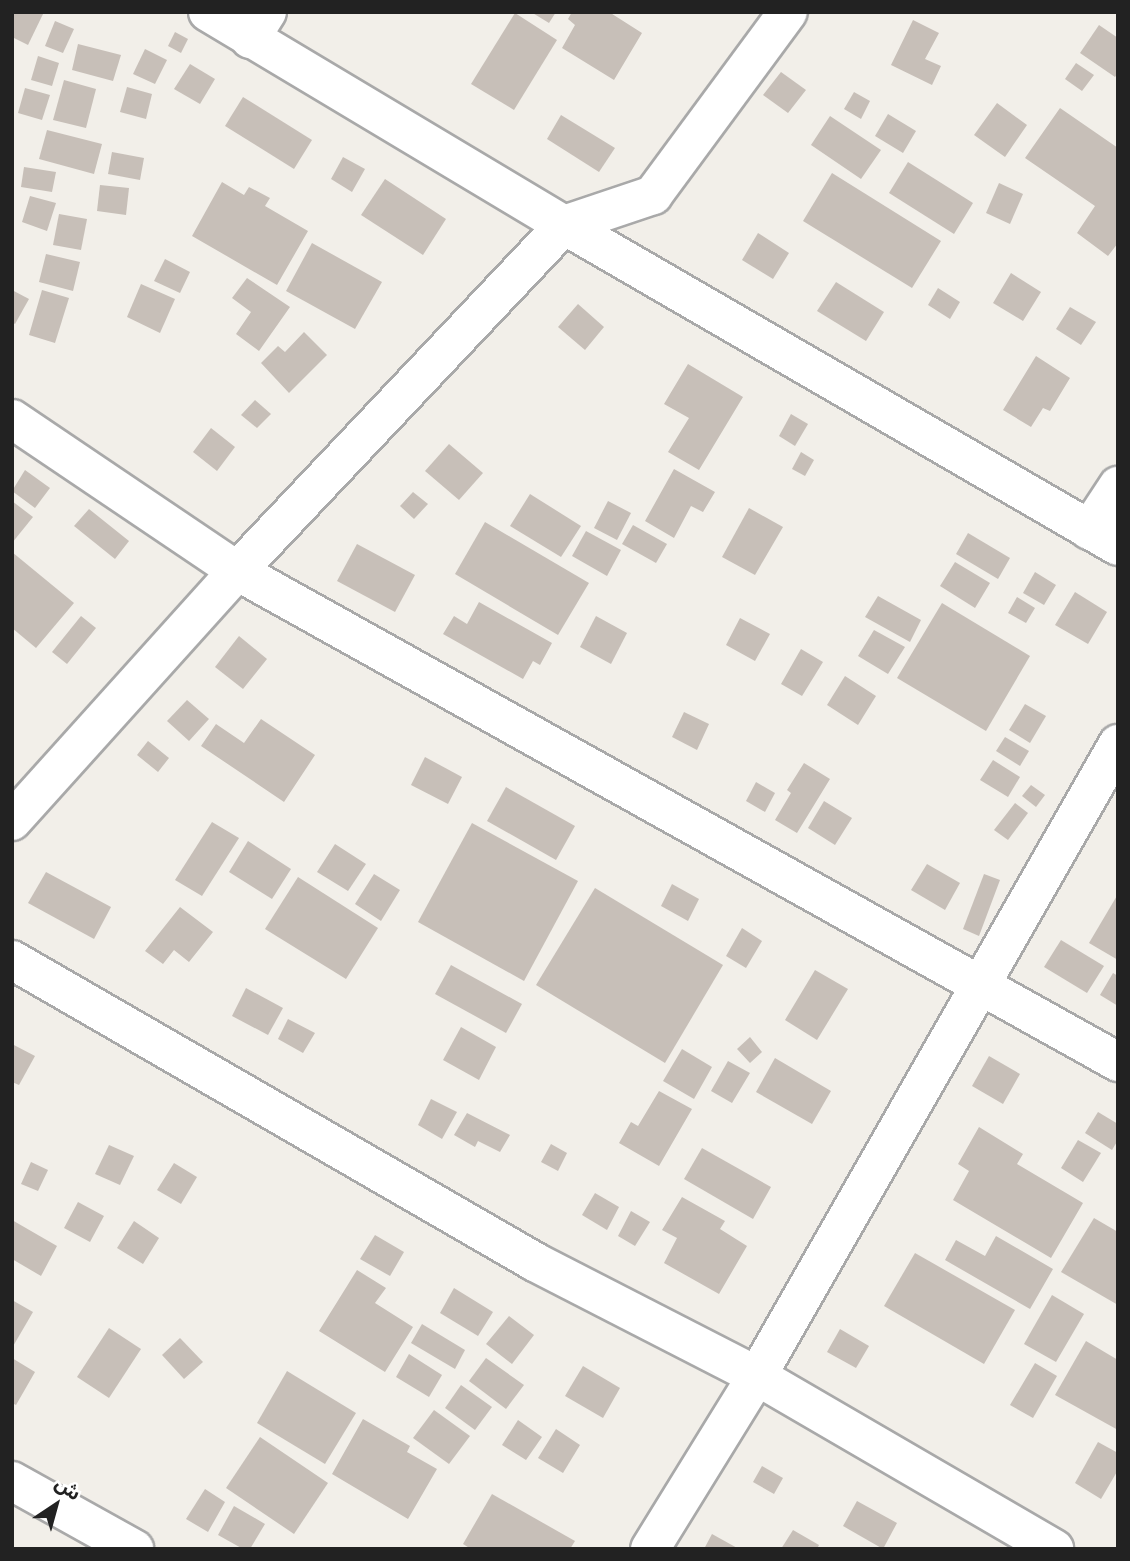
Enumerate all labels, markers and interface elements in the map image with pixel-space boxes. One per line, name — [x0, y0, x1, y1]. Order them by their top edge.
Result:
text: ش — [50, 1468, 88, 1507]
north arrow — [21, 1470, 91, 1540]

